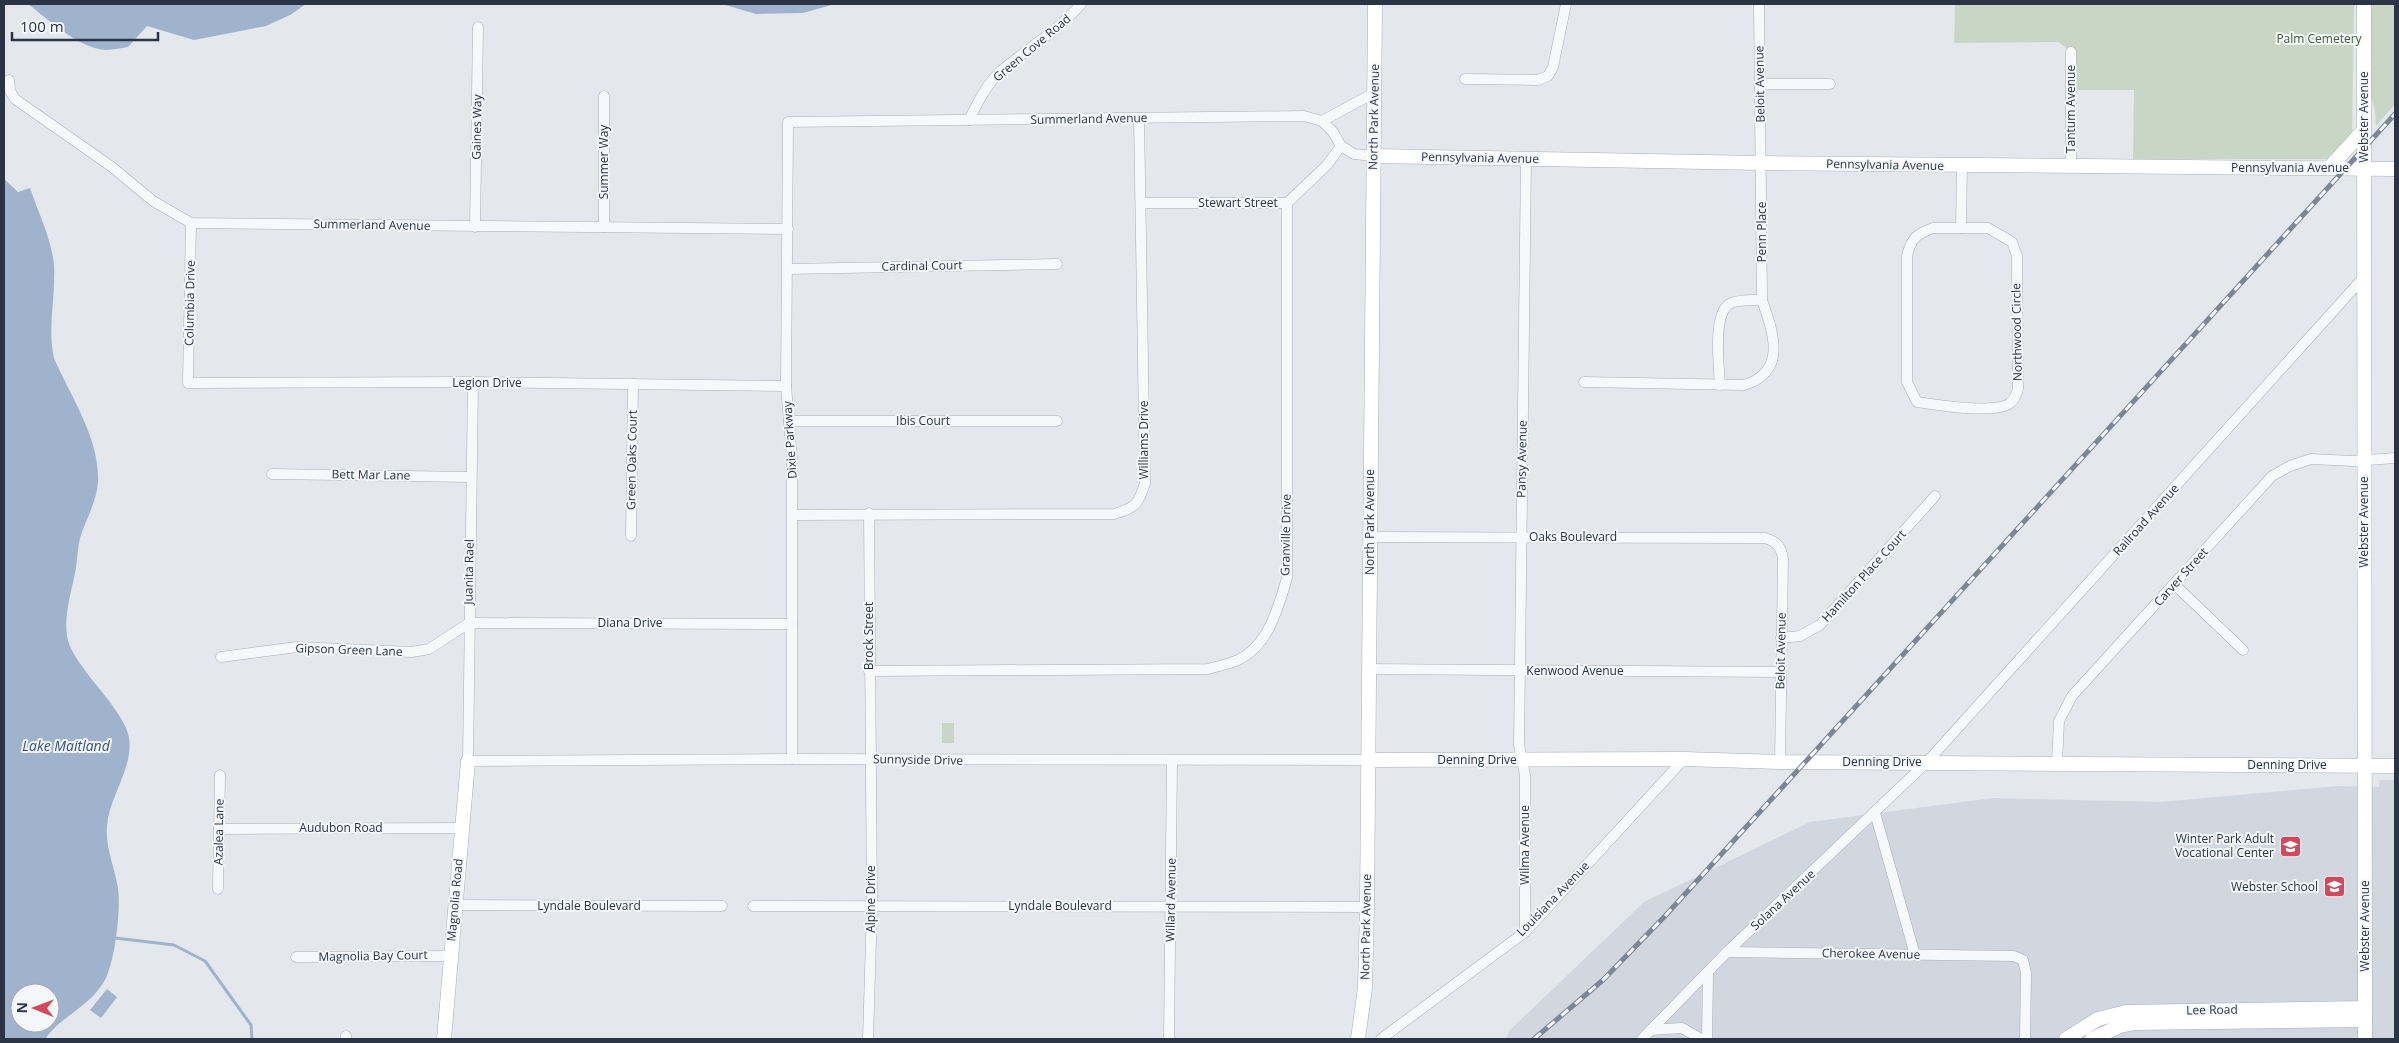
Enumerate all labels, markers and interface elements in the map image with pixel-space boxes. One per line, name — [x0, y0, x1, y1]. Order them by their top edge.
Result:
scale bar — [12, 10, 159, 42]
street label: Green Cove Road — [989, 10, 1074, 85]
text: 100 m — [20, 16, 64, 36]
park label: Palm Cemetery — [2276, 30, 2363, 47]
street label: Beloit Avenue — [1750, 45, 1769, 123]
street label: North Park Avenue — [1364, 64, 1383, 170]
street label: Tantum Avenue — [2062, 65, 2079, 153]
street label: Webster Avenue — [2355, 71, 2372, 163]
street label: Gaines Way — [467, 93, 486, 160]
street label: Summerland Avenue — [1030, 109, 1148, 128]
street label: Summer Way — [595, 124, 612, 199]
street label: Pennsylvania Avenue — [1421, 148, 1539, 167]
street label: Pennsylvania Avenue — [1826, 155, 1944, 174]
street label: Pennsylvania Avenue — [2231, 159, 2349, 176]
street label: Stewart Street — [1198, 194, 1278, 211]
street label: Penn Place — [1753, 201, 1770, 263]
street label: Summerland Avenue — [313, 215, 431, 234]
street label: Cardinal Court — [881, 256, 963, 275]
street label: Columbia Drive — [180, 260, 199, 346]
street label: Northwood Circle — [2007, 283, 2026, 381]
street label: Legion Drive — [452, 374, 522, 391]
street label: Dixie Parkway — [778, 400, 801, 480]
street label: Williams Drive — [1135, 400, 1152, 480]
street label: Green Oaks Court — [622, 410, 641, 510]
street label: Ibis Court — [896, 412, 950, 429]
street label: Pansy Avenue — [1512, 420, 1531, 498]
street label: Bett Mar Lane — [332, 465, 411, 484]
street label: North Park Avenue — [1361, 469, 1378, 575]
street label: Webster Avenue — [2355, 476, 2372, 568]
street label: Railroad Avenue — [2109, 480, 2183, 559]
street label: Granville Drive — [1276, 494, 1295, 576]
street label: Hamilton Place Court — [1818, 526, 1910, 625]
street label: Oaks Boulevard — [1529, 528, 1617, 545]
street label: Juanita Rael — [459, 539, 478, 606]
street label: Carver Street — [2150, 544, 2212, 610]
street label: Brock Street — [860, 602, 877, 670]
street label: Beloit Avenue — [1771, 612, 1790, 690]
street label: Diana Drive — [598, 614, 663, 631]
street label: Gipson Green Lane — [295, 639, 403, 660]
street label: Kenwood Avenue — [1526, 662, 1624, 679]
water label: Lake Maitland — [22, 736, 111, 755]
street label: Sunnyside Drive — [873, 750, 963, 769]
street label: Denning Drive — [1437, 751, 1517, 768]
street label: Denning Drive — [1842, 753, 1922, 770]
street label: Denning Drive — [2247, 756, 2327, 773]
street label: Azalea Lane — [209, 798, 228, 865]
street label: Wilma Avenue — [1516, 805, 1533, 885]
street label: Audubon Road — [299, 819, 383, 836]
place label: Winter Park Adult Vocational Center — [2175, 830, 2274, 861]
school or university icon: Winter Park Adult Vocational Center — [2278, 834, 2302, 858]
street label: Louisiana Avenue — [1512, 857, 1593, 940]
street label: Magnolia Road — [442, 858, 467, 942]
street label: Willard Avenue — [1161, 858, 1180, 942]
street label: Alpine Drive — [862, 865, 879, 933]
street label: Solana Avenue — [1747, 865, 1819, 934]
street label: North Park Avenue — [1356, 874, 1375, 980]
school or university icon: Webster School — [2322, 875, 2346, 899]
place label: Webster School — [2231, 878, 2318, 895]
street label: Webster Avenue — [2356, 880, 2373, 972]
street label: Lyndale Boulevard — [537, 897, 641, 914]
street label: Lyndale Boulevard — [1008, 897, 1112, 914]
street label: Cherokee Avenue — [1822, 944, 1921, 963]
street label: Magnolia Bay Court — [318, 946, 428, 965]
north arrow — [10, 983, 60, 1033]
street label: Lee Road — [2186, 1001, 2238, 1018]
text: N — [12, 1002, 31, 1014]

